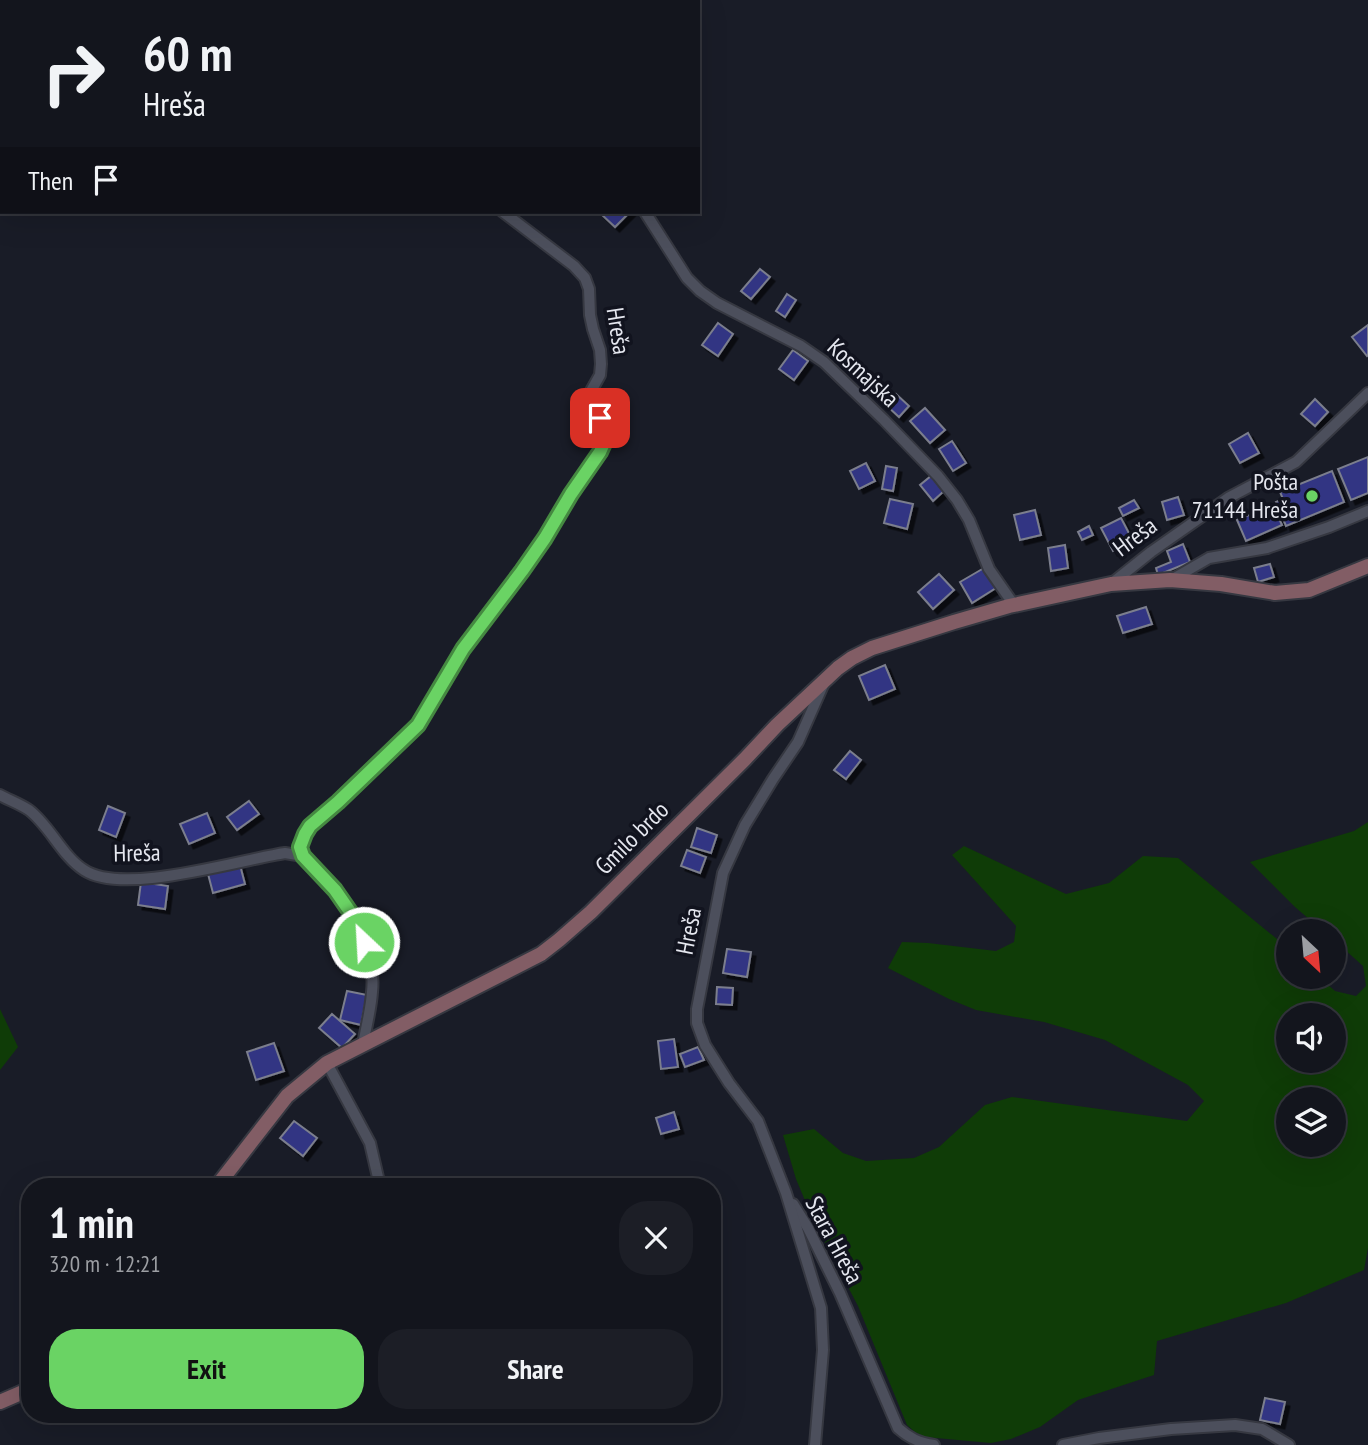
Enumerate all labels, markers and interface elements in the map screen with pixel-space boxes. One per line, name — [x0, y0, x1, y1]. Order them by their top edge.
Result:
text: 60 m — [143, 21, 232, 85]
icon: right — [28, 28, 119, 119]
text: Hreša — [143, 83, 206, 125]
icon: arrive — [87, 161, 125, 199]
text: Then — [28, 164, 73, 197]
street label: Hreša — [600, 305, 637, 357]
street label: Kosmajska — [821, 332, 906, 414]
pin — [570, 388, 630, 448]
icon: arrive — [581, 399, 619, 437]
place label: Pošta 71144 Hreša — [1192, 466, 1298, 525]
marker: Pošta 71144 Hreša — [1304, 488, 1320, 504]
street label: Hreša — [1107, 510, 1163, 563]
street label: Gmilo brdo — [588, 794, 675, 881]
street label: Hreša — [113, 837, 161, 868]
position arrow — [327, 905, 401, 979]
street label: Hreša — [669, 905, 708, 957]
north arrow — [1276, 919, 1346, 989]
map controls — [1276, 919, 1346, 1157]
button: sound — [1276, 1003, 1346, 1073]
button: layers — [1276, 1087, 1346, 1157]
street label: Stara Hreša — [798, 1191, 870, 1289]
text: 1 min — [49, 1195, 134, 1250]
button: close — [619, 1201, 693, 1275]
text: 320 m · 12:21 — [49, 1249, 161, 1278]
button: Exit — [49, 1329, 364, 1409]
button: Share — [378, 1329, 693, 1409]

